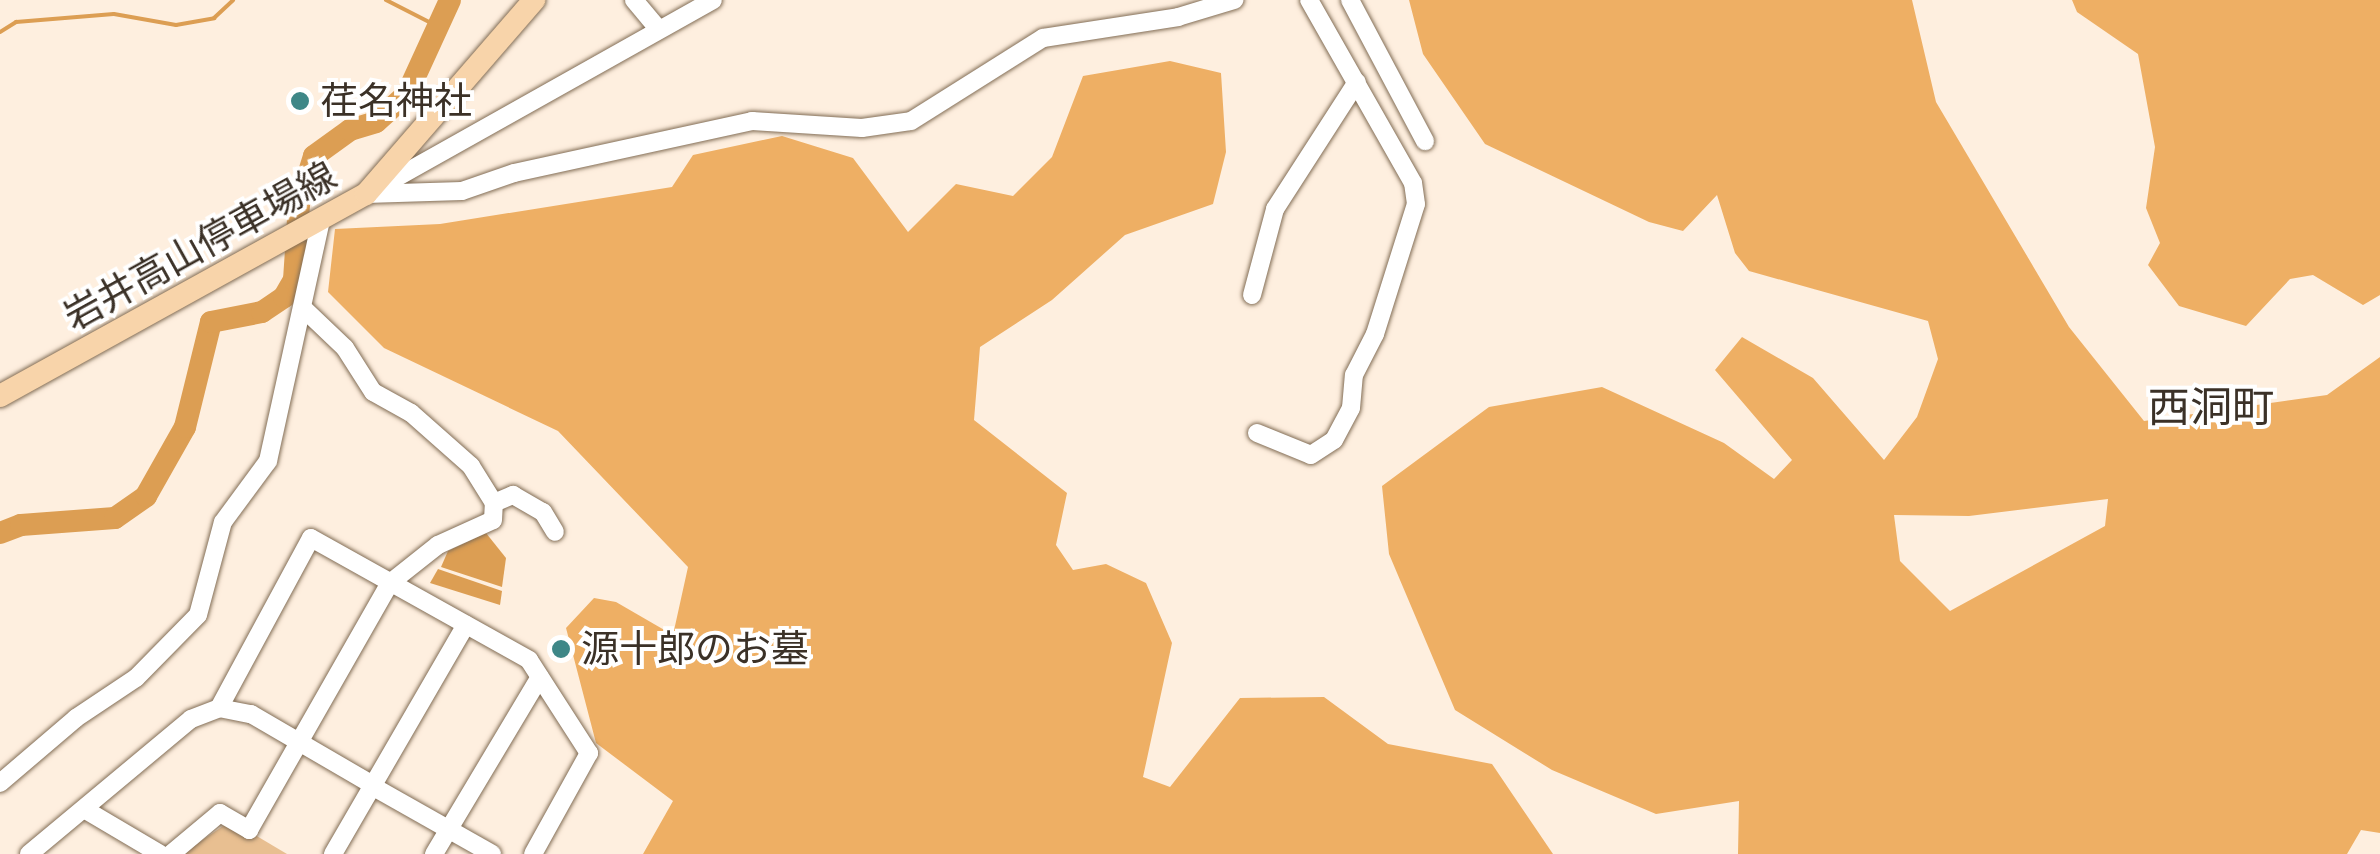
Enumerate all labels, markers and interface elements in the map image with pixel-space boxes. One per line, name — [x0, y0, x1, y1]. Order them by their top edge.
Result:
place label: 荏名神社 — [320, 78, 472, 124]
marker: 荏名神社 — [289, 90, 311, 112]
street label: 岩井高山停車場線 — [56, 152, 344, 340]
district label: 西洞町 — [2148, 383, 2274, 433]
place label: 源十郎のお墓 — [581, 626, 809, 672]
marker: 源十郎のお墓 — [550, 638, 572, 660]

